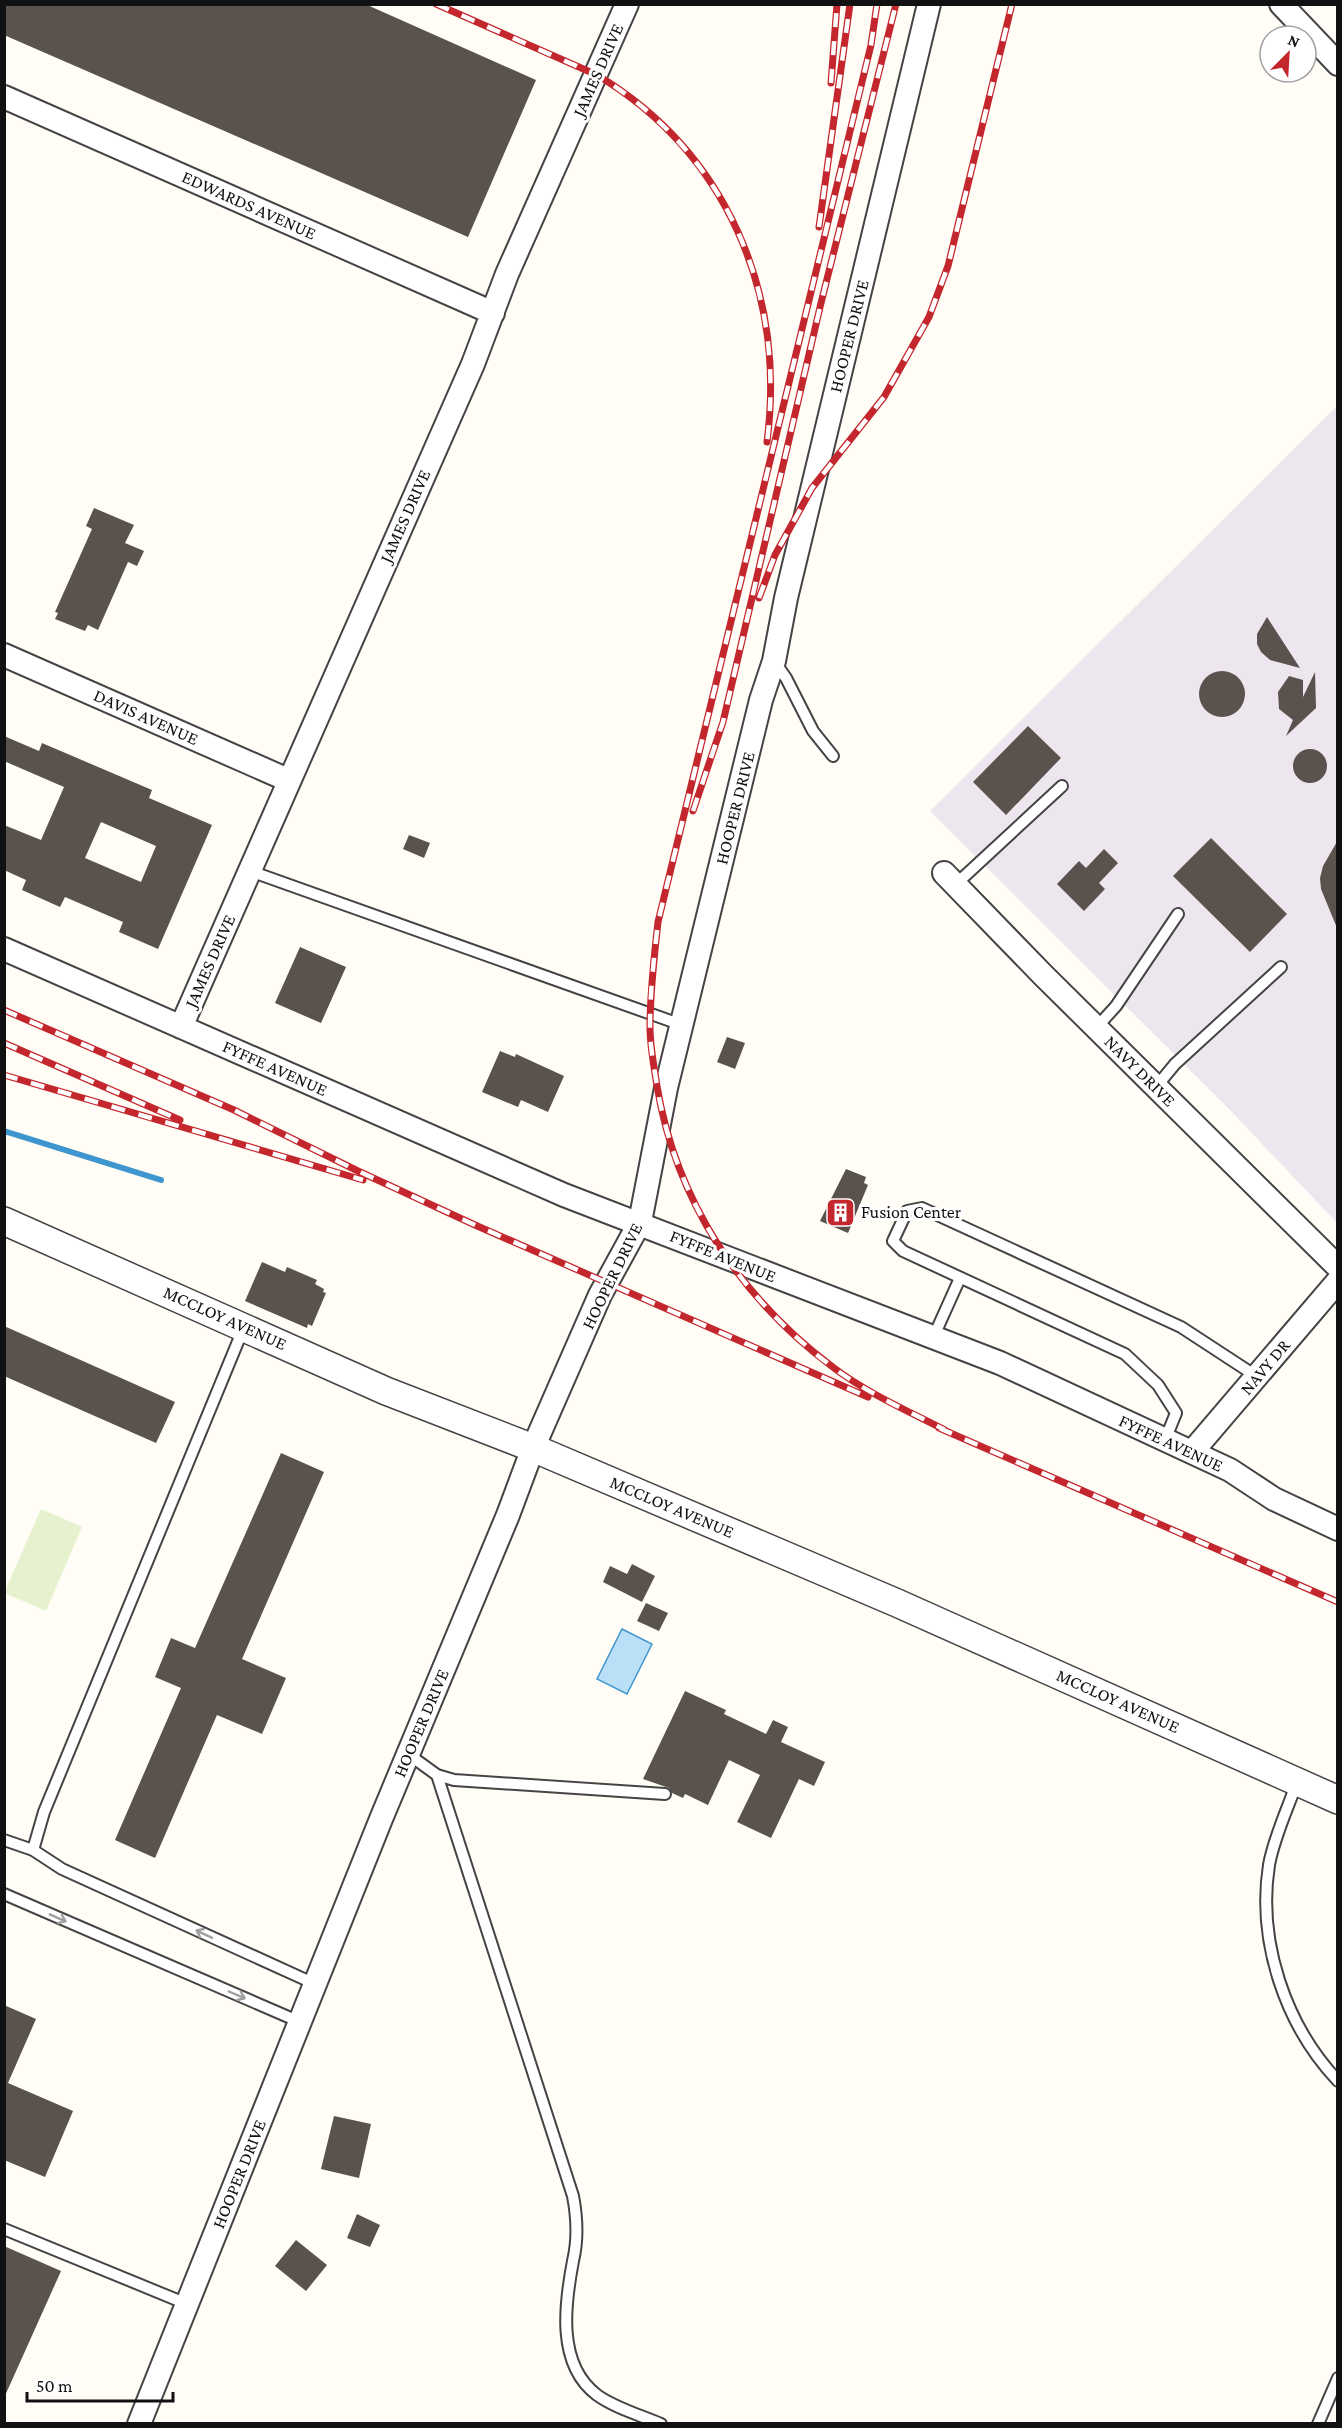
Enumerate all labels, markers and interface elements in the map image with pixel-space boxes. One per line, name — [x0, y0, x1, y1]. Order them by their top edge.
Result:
street label: JAMES DRIVE — [568, 20, 627, 121]
north arrow — [1258, 24, 1318, 84]
text: N — [1285, 31, 1302, 51]
street label: EDWARDS AVENUE — [179, 166, 319, 244]
street label: HOOPER DRIVE — [825, 277, 873, 394]
street label: JAMES DRIVE — [375, 466, 434, 567]
street label: DAVIS AVENUE — [91, 685, 202, 749]
street label: HOOPER DRIVE — [711, 749, 759, 866]
street label: JAMES DRIVE — [180, 911, 239, 1012]
street label: NAVY DRIVE — [1101, 1032, 1180, 1111]
street label: FYFFE AVENUE — [220, 1036, 331, 1100]
building icon: Fusion Center — [824, 1196, 856, 1228]
place label: Fusion Center — [861, 1202, 962, 1222]
street label: HOOPER DRIVE — [578, 1219, 646, 1332]
street label: FYFFE AVENUE — [667, 1226, 779, 1286]
street label: MCCLOY AVENUE — [160, 1282, 290, 1354]
street label: NAVY DR — [1236, 1334, 1295, 1399]
street label: FYFFE AVENUE — [1116, 1410, 1226, 1476]
street label: MCCLOY AVENUE — [607, 1472, 737, 1542]
street label: MCCLOY AVENUE — [1053, 1665, 1183, 1737]
street label: HOOPER DRIVE — [389, 1666, 453, 1780]
one-way arrow — [48, 1913, 67, 1924]
one-way arrow — [196, 1928, 214, 1939]
one-way arrow — [227, 1990, 246, 2001]
street label: HOOPER DRIVE — [208, 2116, 270, 2231]
scale bar — [27, 2365, 172, 2403]
text: 50 m — [36, 2376, 73, 2396]

